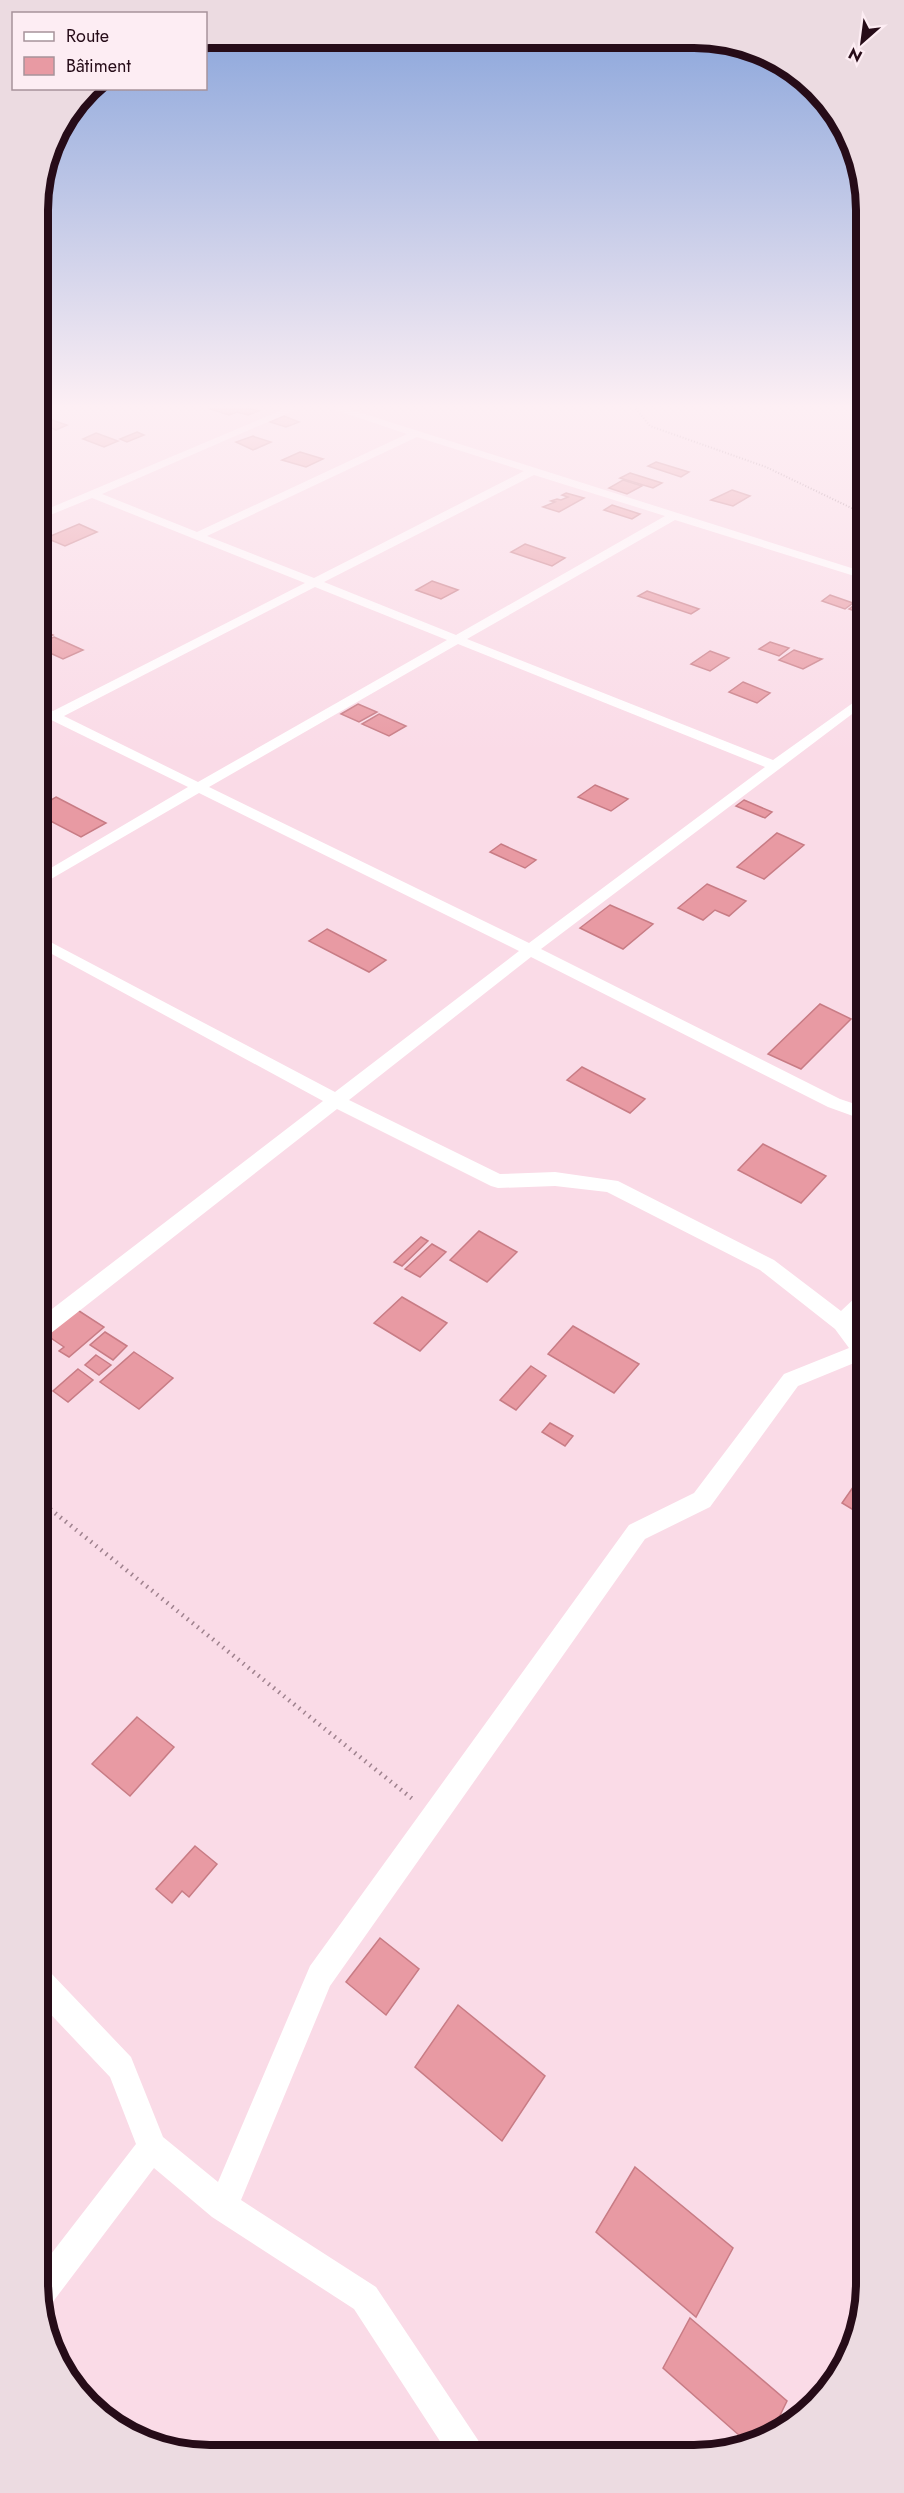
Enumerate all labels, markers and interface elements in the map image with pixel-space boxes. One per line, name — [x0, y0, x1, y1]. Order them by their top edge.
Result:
legend — [12, 12, 207, 90]
north arrow — [832, 12, 892, 72]
text: Route — [66, 23, 109, 49]
text: N — [844, 42, 866, 68]
text: Bâtiment — [66, 53, 132, 79]

